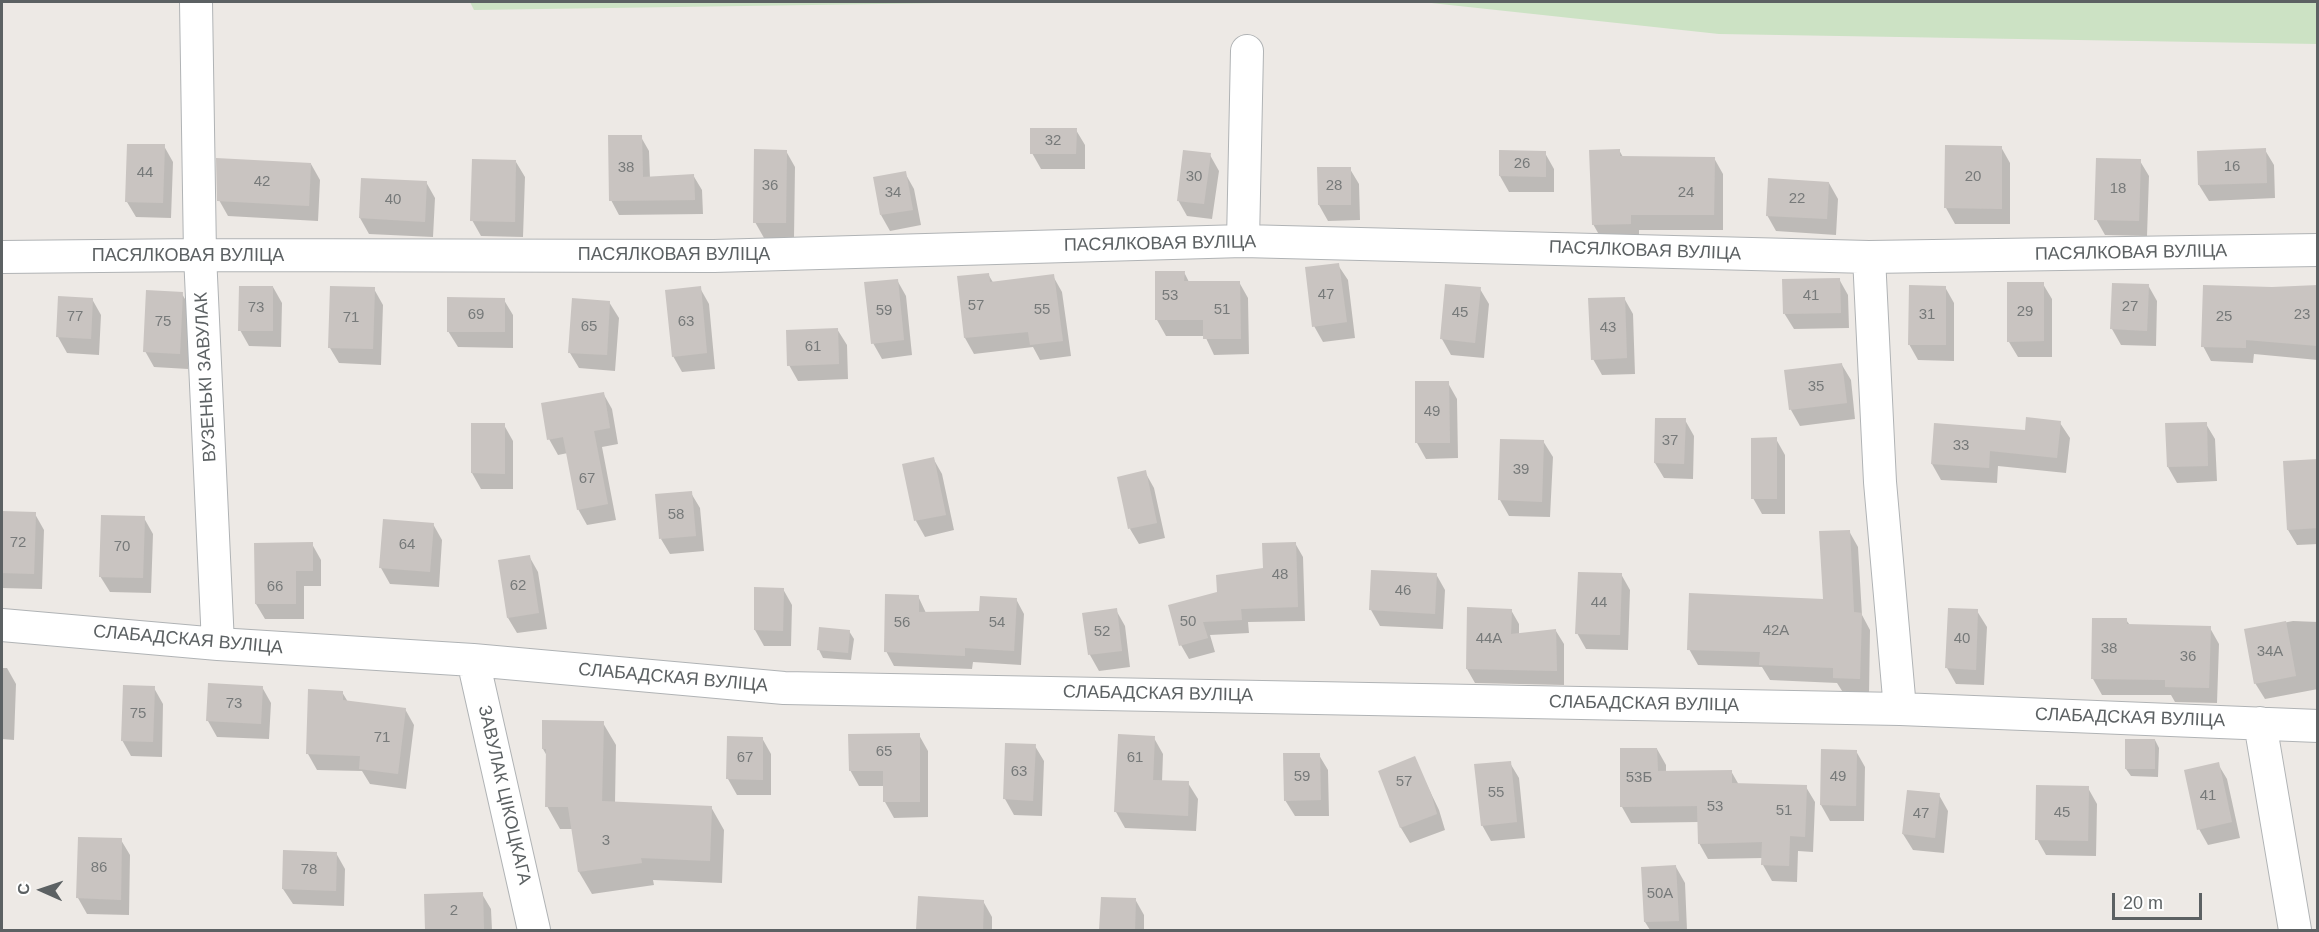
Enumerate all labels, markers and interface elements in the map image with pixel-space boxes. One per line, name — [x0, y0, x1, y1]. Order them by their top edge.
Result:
house number: 32 — [1045, 132, 1061, 150]
house number: 26 — [1514, 155, 1530, 173]
house number: 16 — [2224, 158, 2240, 176]
house number: 38 — [618, 159, 634, 177]
house number: 44 — [137, 164, 153, 182]
house number: 30 — [1186, 168, 1202, 186]
house number: 20 — [1965, 168, 1981, 186]
house number: 42 — [254, 173, 270, 191]
house number: 36 — [762, 177, 778, 195]
house number: 28 — [1326, 177, 1342, 195]
house number: 18 — [2110, 180, 2126, 198]
house number: 34 — [885, 184, 901, 202]
house number: 24 — [1678, 184, 1694, 202]
house number: 22 — [1789, 190, 1805, 208]
house number: 40 — [385, 191, 401, 209]
street label: ПАСЯЛКОВАЯ ВУЛІЦА — [1064, 232, 1256, 256]
street label: ПАСЯЛКОВАЯ ВУЛІЦА — [1548, 237, 1742, 265]
street label: ПАСЯЛКОВАЯ ВУЛІЦА — [2035, 241, 2227, 265]
street label: ПАСЯЛКОВАЯ ВУЛІЦА — [578, 244, 770, 266]
street label: ПАСЯЛКОВАЯ ВУЛІЦА — [92, 245, 284, 267]
house number: 47 — [1318, 286, 1334, 304]
house number: 53 — [1162, 287, 1178, 305]
house number: 41 — [1803, 287, 1819, 305]
street label: ВУЗЕНЬКІ ЗАВУЛАК — [191, 292, 221, 462]
house number: 57 — [968, 297, 984, 315]
house number: 27 — [2122, 298, 2138, 316]
house number: 73 — [248, 299, 264, 317]
house number: 55 — [1034, 301, 1050, 319]
house number: 51 — [1214, 301, 1230, 319]
house number: 59 — [876, 302, 892, 320]
house number: 29 — [2017, 303, 2033, 321]
house number: 45 — [1452, 304, 1468, 322]
house number: 69 — [468, 306, 484, 324]
house number: 31 — [1919, 306, 1935, 324]
house number: 23 — [2294, 306, 2310, 324]
house number: 77 — [67, 308, 83, 326]
house number: 25 — [2216, 308, 2232, 326]
house number: 71 — [343, 309, 359, 327]
house number: 75 — [155, 313, 171, 331]
house number: 63 — [678, 313, 694, 331]
house number: 65 — [581, 318, 597, 336]
house number: 43 — [1600, 319, 1616, 337]
house number: 61 — [805, 338, 821, 356]
house number: 35 — [1808, 378, 1824, 396]
house number: 49 — [1424, 403, 1440, 421]
house number: 37 — [1662, 432, 1678, 450]
house number: 33 — [1953, 437, 1969, 455]
house number: 39 — [1513, 461, 1529, 479]
house number: 67 — [579, 470, 595, 488]
house number: 58 — [668, 506, 684, 524]
house number: 72 — [10, 534, 26, 552]
house number: 64 — [399, 536, 415, 554]
house number: 70 — [114, 538, 130, 556]
house number: 48 — [1272, 566, 1288, 584]
house number: 62 — [510, 577, 526, 595]
house number: 66 — [267, 578, 283, 596]
house number: 46 — [1395, 582, 1411, 600]
house number: 44 — [1591, 594, 1607, 612]
house number: 50 — [1180, 613, 1196, 631]
house number: 56 — [894, 614, 910, 632]
house number: 54 — [989, 614, 1005, 632]
street label: СЛАБАДСКАЯ ВУЛІЦА — [92, 621, 284, 659]
house number: 42А — [1763, 622, 1789, 640]
house number: 52 — [1094, 623, 1110, 641]
house number: 44А — [1476, 630, 1502, 648]
house number: 40 — [1954, 630, 1970, 648]
house number: 38 — [2101, 640, 2117, 658]
house number: 34А — [2257, 643, 2283, 661]
house number: 36 — [2180, 648, 2196, 666]
street label: СЛАБАДСКАЯ ВУЛІЦА — [577, 659, 769, 697]
street label: СЛАБАДСКАЯ ВУЛІЦА — [1063, 682, 1253, 706]
street label: СЛАБАДСКАЯ ВУЛІЦА — [1549, 692, 1739, 716]
house number: 73 — [226, 695, 242, 713]
street label: ЗАВУЛАК ЦІКОЦКАГА — [473, 703, 535, 887]
street label: СЛАБАДСКАЯ ВУЛІЦА — [2035, 704, 2225, 732]
house number: 75 — [130, 705, 146, 723]
house number: 71 — [374, 729, 390, 747]
house number: 65 — [876, 743, 892, 761]
house number: 67 — [737, 749, 753, 767]
house number: 61 — [1127, 749, 1143, 767]
house number: 63 — [1011, 763, 1027, 781]
house number: 59 — [1294, 768, 1310, 786]
house number: 49 — [1830, 768, 1846, 786]
house number: 53Б — [1626, 769, 1652, 787]
house number: 57 — [1396, 773, 1412, 791]
house number: 55 — [1488, 784, 1504, 802]
house number: 41 — [2200, 787, 2216, 805]
house number: 53 — [1707, 798, 1723, 816]
house number: 51 — [1776, 802, 1792, 820]
house number: 45 — [2054, 804, 2070, 822]
house number: 47 — [1913, 805, 1929, 823]
house number: 3 — [602, 832, 610, 850]
house number: 86 — [91, 859, 107, 877]
north arrow — [12, 860, 72, 920]
house number: 78 — [301, 861, 317, 879]
scale bar — [2115, 881, 2205, 919]
text: С — [15, 883, 32, 895]
house number: 50А — [1647, 885, 1673, 903]
text: 20 m — [2123, 893, 2163, 913]
house number: 2 — [450, 902, 458, 920]

